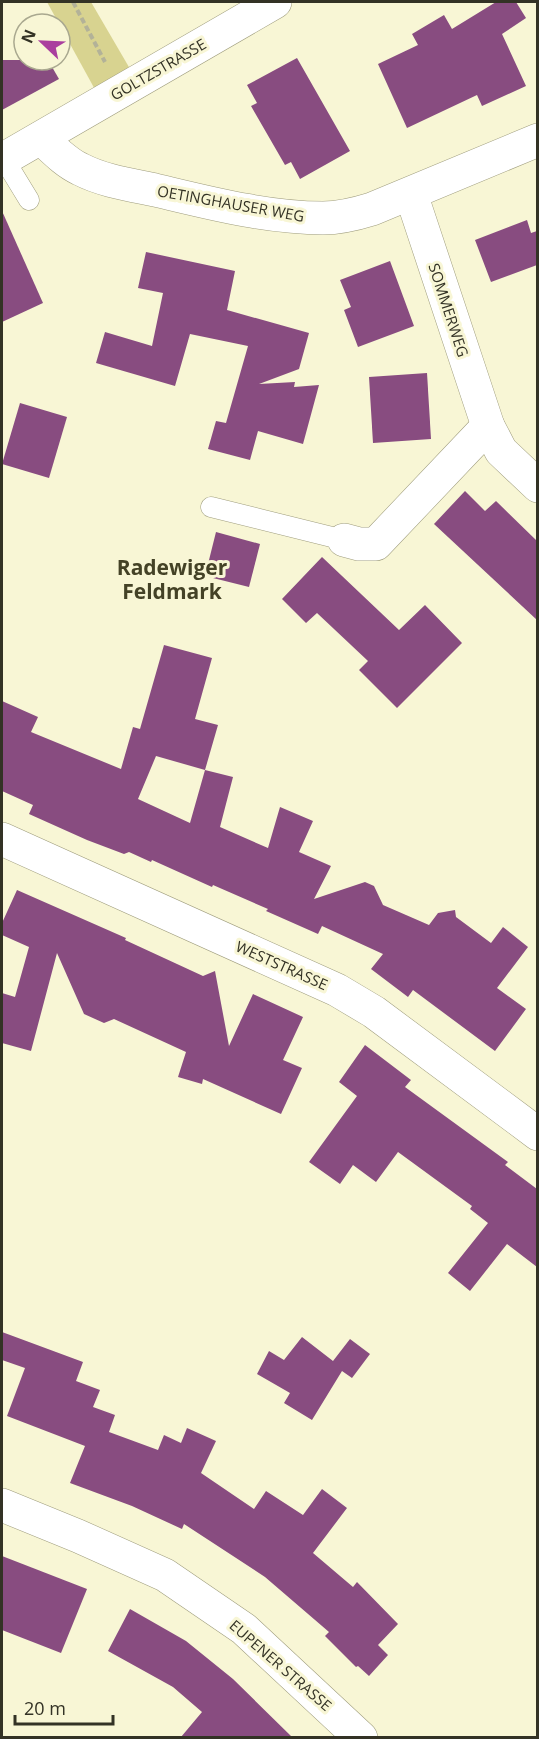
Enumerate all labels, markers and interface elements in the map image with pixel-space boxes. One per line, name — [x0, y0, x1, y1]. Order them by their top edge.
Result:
north arrow — [12, 12, 72, 72]
text: N — [16, 26, 41, 46]
street label: GOLTZSTRASSE — [107, 34, 209, 104]
street label: OETINGHAUSER WEG — [156, 180, 306, 226]
street label: SOMMERWEG — [424, 261, 474, 359]
district label: Radewiger Feldmark — [117, 553, 228, 605]
street label: WESTSTRASSE — [233, 936, 331, 994]
street label: EUPENER STRASSE — [226, 1615, 336, 1715]
scale bar — [15, 1688, 112, 1726]
text: 20 m — [24, 1696, 66, 1720]

